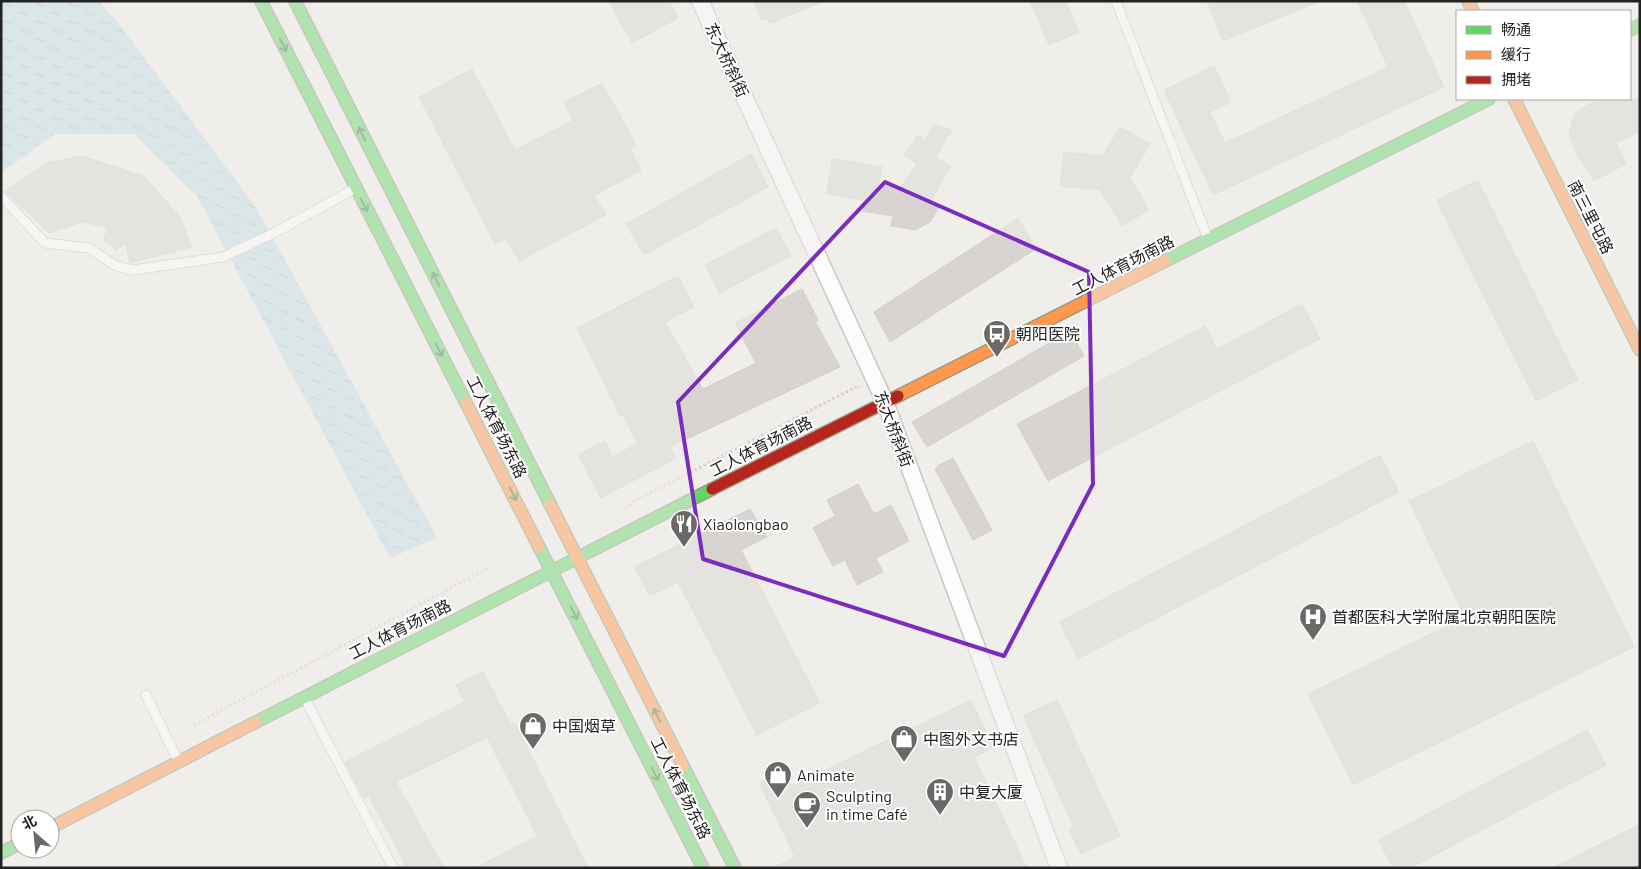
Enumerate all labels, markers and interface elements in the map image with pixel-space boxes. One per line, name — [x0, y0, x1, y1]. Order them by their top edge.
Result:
legend — [1456, 10, 1631, 100]
street label: 东大桥斜街 — [702, 20, 753, 100]
text: 畅通 — [1501, 20, 1531, 38]
one-way arrow — [279, 37, 288, 52]
text: 缓行 — [1501, 45, 1531, 63]
text: 拥堵 — [1501, 70, 1531, 88]
one-way arrow — [357, 127, 367, 142]
street label: 南三里屯路 — [1565, 177, 1618, 257]
one-way arrow — [359, 198, 369, 213]
street label: 工人体育场南路 — [1069, 231, 1177, 298]
one-way arrow — [431, 272, 440, 287]
bus stop icon: 朝阳医院 — [982, 319, 1012, 358]
place label: 朝阳医院 — [1016, 324, 1080, 343]
one-way arrow — [435, 342, 444, 357]
street label: 工人体育场东路 — [464, 373, 531, 481]
street label: 东大桥斜街 — [871, 388, 918, 470]
street label: 工人体育场南路 — [707, 412, 815, 479]
one-way arrow — [508, 487, 518, 502]
restaurant icon: Xiaolongbao — [669, 509, 699, 548]
place label: Xiaolongbao — [703, 514, 789, 533]
street label: 工人体育场南路 — [346, 595, 454, 662]
hospital icon: 首都医科大学附属北京朝阳医院 — [1298, 602, 1328, 641]
one-way arrow — [570, 605, 579, 620]
place label: 首都医科大学附属北京朝阳医院 — [1332, 607, 1556, 626]
one-way arrow — [652, 708, 662, 723]
shop icon: 中国烟草 — [518, 711, 548, 750]
place label: 中国烟草 — [552, 716, 616, 735]
shop icon: 中图外文书店 — [889, 724, 919, 763]
place label: 中图外文书店 — [923, 729, 1019, 748]
street label: 工人体育场东路 — [648, 734, 715, 842]
shop icon: Animate — [763, 760, 793, 799]
place label: Animate — [797, 765, 855, 784]
one-way arrow — [650, 766, 660, 781]
building icon: 中复大厦 — [925, 777, 955, 816]
place label: 中复大厦 — [959, 782, 1023, 801]
place label: Sculpting in time Café — [826, 786, 908, 823]
cafe icon: Sculpting in time Café — [792, 790, 822, 829]
north arrow — [10, 809, 60, 859]
text: 北 — [19, 811, 39, 833]

